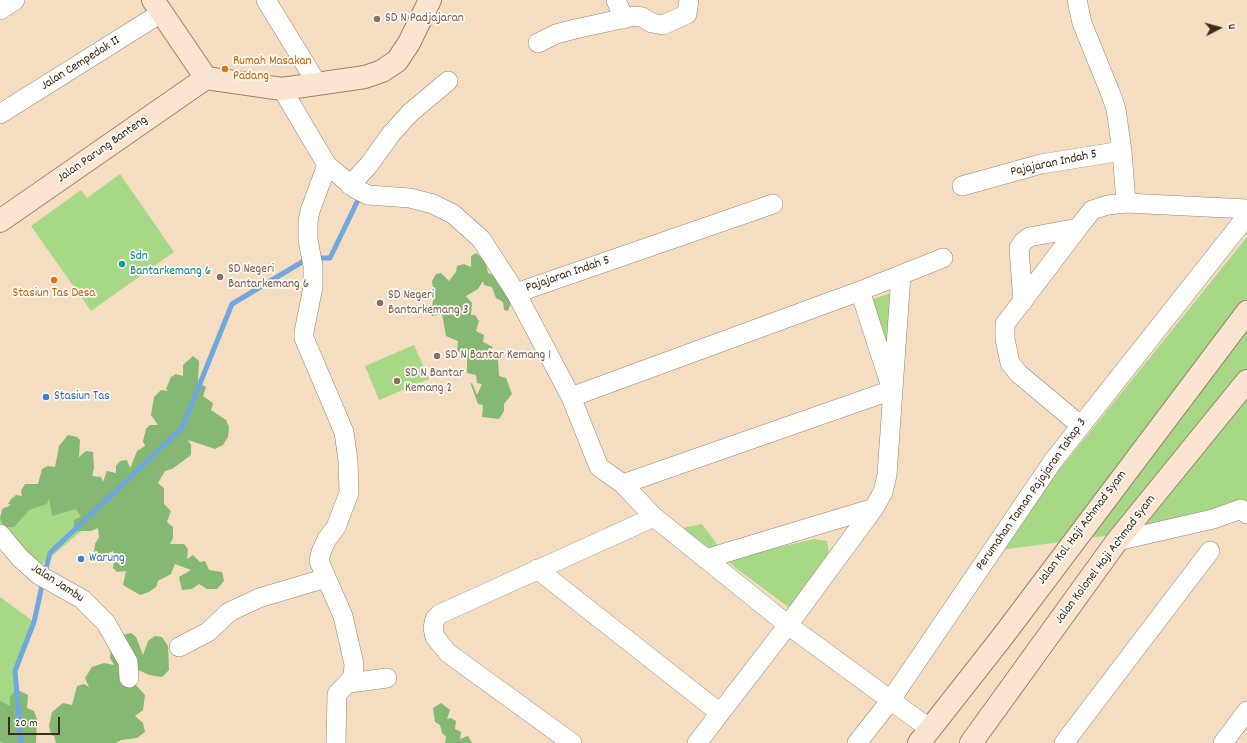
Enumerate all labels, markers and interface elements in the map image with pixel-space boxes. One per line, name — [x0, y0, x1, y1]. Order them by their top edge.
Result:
north arrow — [1199, 8, 1239, 48]
place label: SD N Padjajaran — [385, 11, 464, 27]
marker: SD N Padjajaran — [372, 14, 382, 24]
text: U — [1223, 23, 1239, 30]
street label: Jalan Cempedak II — [39, 33, 123, 95]
place label: Rumah Masakan Padang — [233, 54, 312, 85]
marker: Rumah Masakan Padang — [220, 64, 230, 74]
street label: Jalan Parung Banteng — [55, 113, 151, 187]
street label: Pajajaran Indah 5 — [1009, 147, 1099, 181]
place label: Sdn Bantarkemang 6 — [130, 249, 211, 280]
street label: Pajajaran Indah 5 — [524, 253, 612, 297]
marker: Sdn Bantarkemang 6 — [117, 259, 127, 269]
place label: SD Negeri Bantarkemang 6 — [228, 262, 309, 293]
marker: SD Negeri Bantarkemang 6 — [215, 272, 225, 282]
marker: Stasiun Tas Desa — [49, 275, 59, 285]
place label: Stasiun Tas Desa — [13, 286, 95, 302]
place label: SD Negeri Bantarkemang 3 — [388, 288, 469, 319]
marker: SD Negeri Bantarkemang 3 — [375, 298, 385, 308]
place label: SD N Bantar Kemang 1 — [445, 348, 551, 364]
marker: SD N Bantar Kemang 1 — [432, 351, 442, 361]
place label: SD N Bantar Kemang 2 — [405, 366, 464, 397]
marker: SD N Bantar Kemang 2 — [392, 376, 402, 386]
place label: Stasiun Tas — [54, 389, 110, 405]
marker: Stasiun Tas — [41, 392, 51, 402]
street label: Perumahan Taman Pajajaran Tahap 3 — [973, 416, 1091, 574]
street label: Jalan Kol. Haji Achmad Syam — [1035, 468, 1131, 588]
street label: Jalan Kolonel Haji Achmad Syam — [1052, 492, 1160, 628]
place label: Warung — [89, 551, 125, 567]
marker: Warung — [76, 554, 86, 564]
street label: Jalan Jambu — [28, 561, 86, 607]
scale bar — [10, 709, 62, 735]
text: 20 m — [15, 715, 38, 732]

